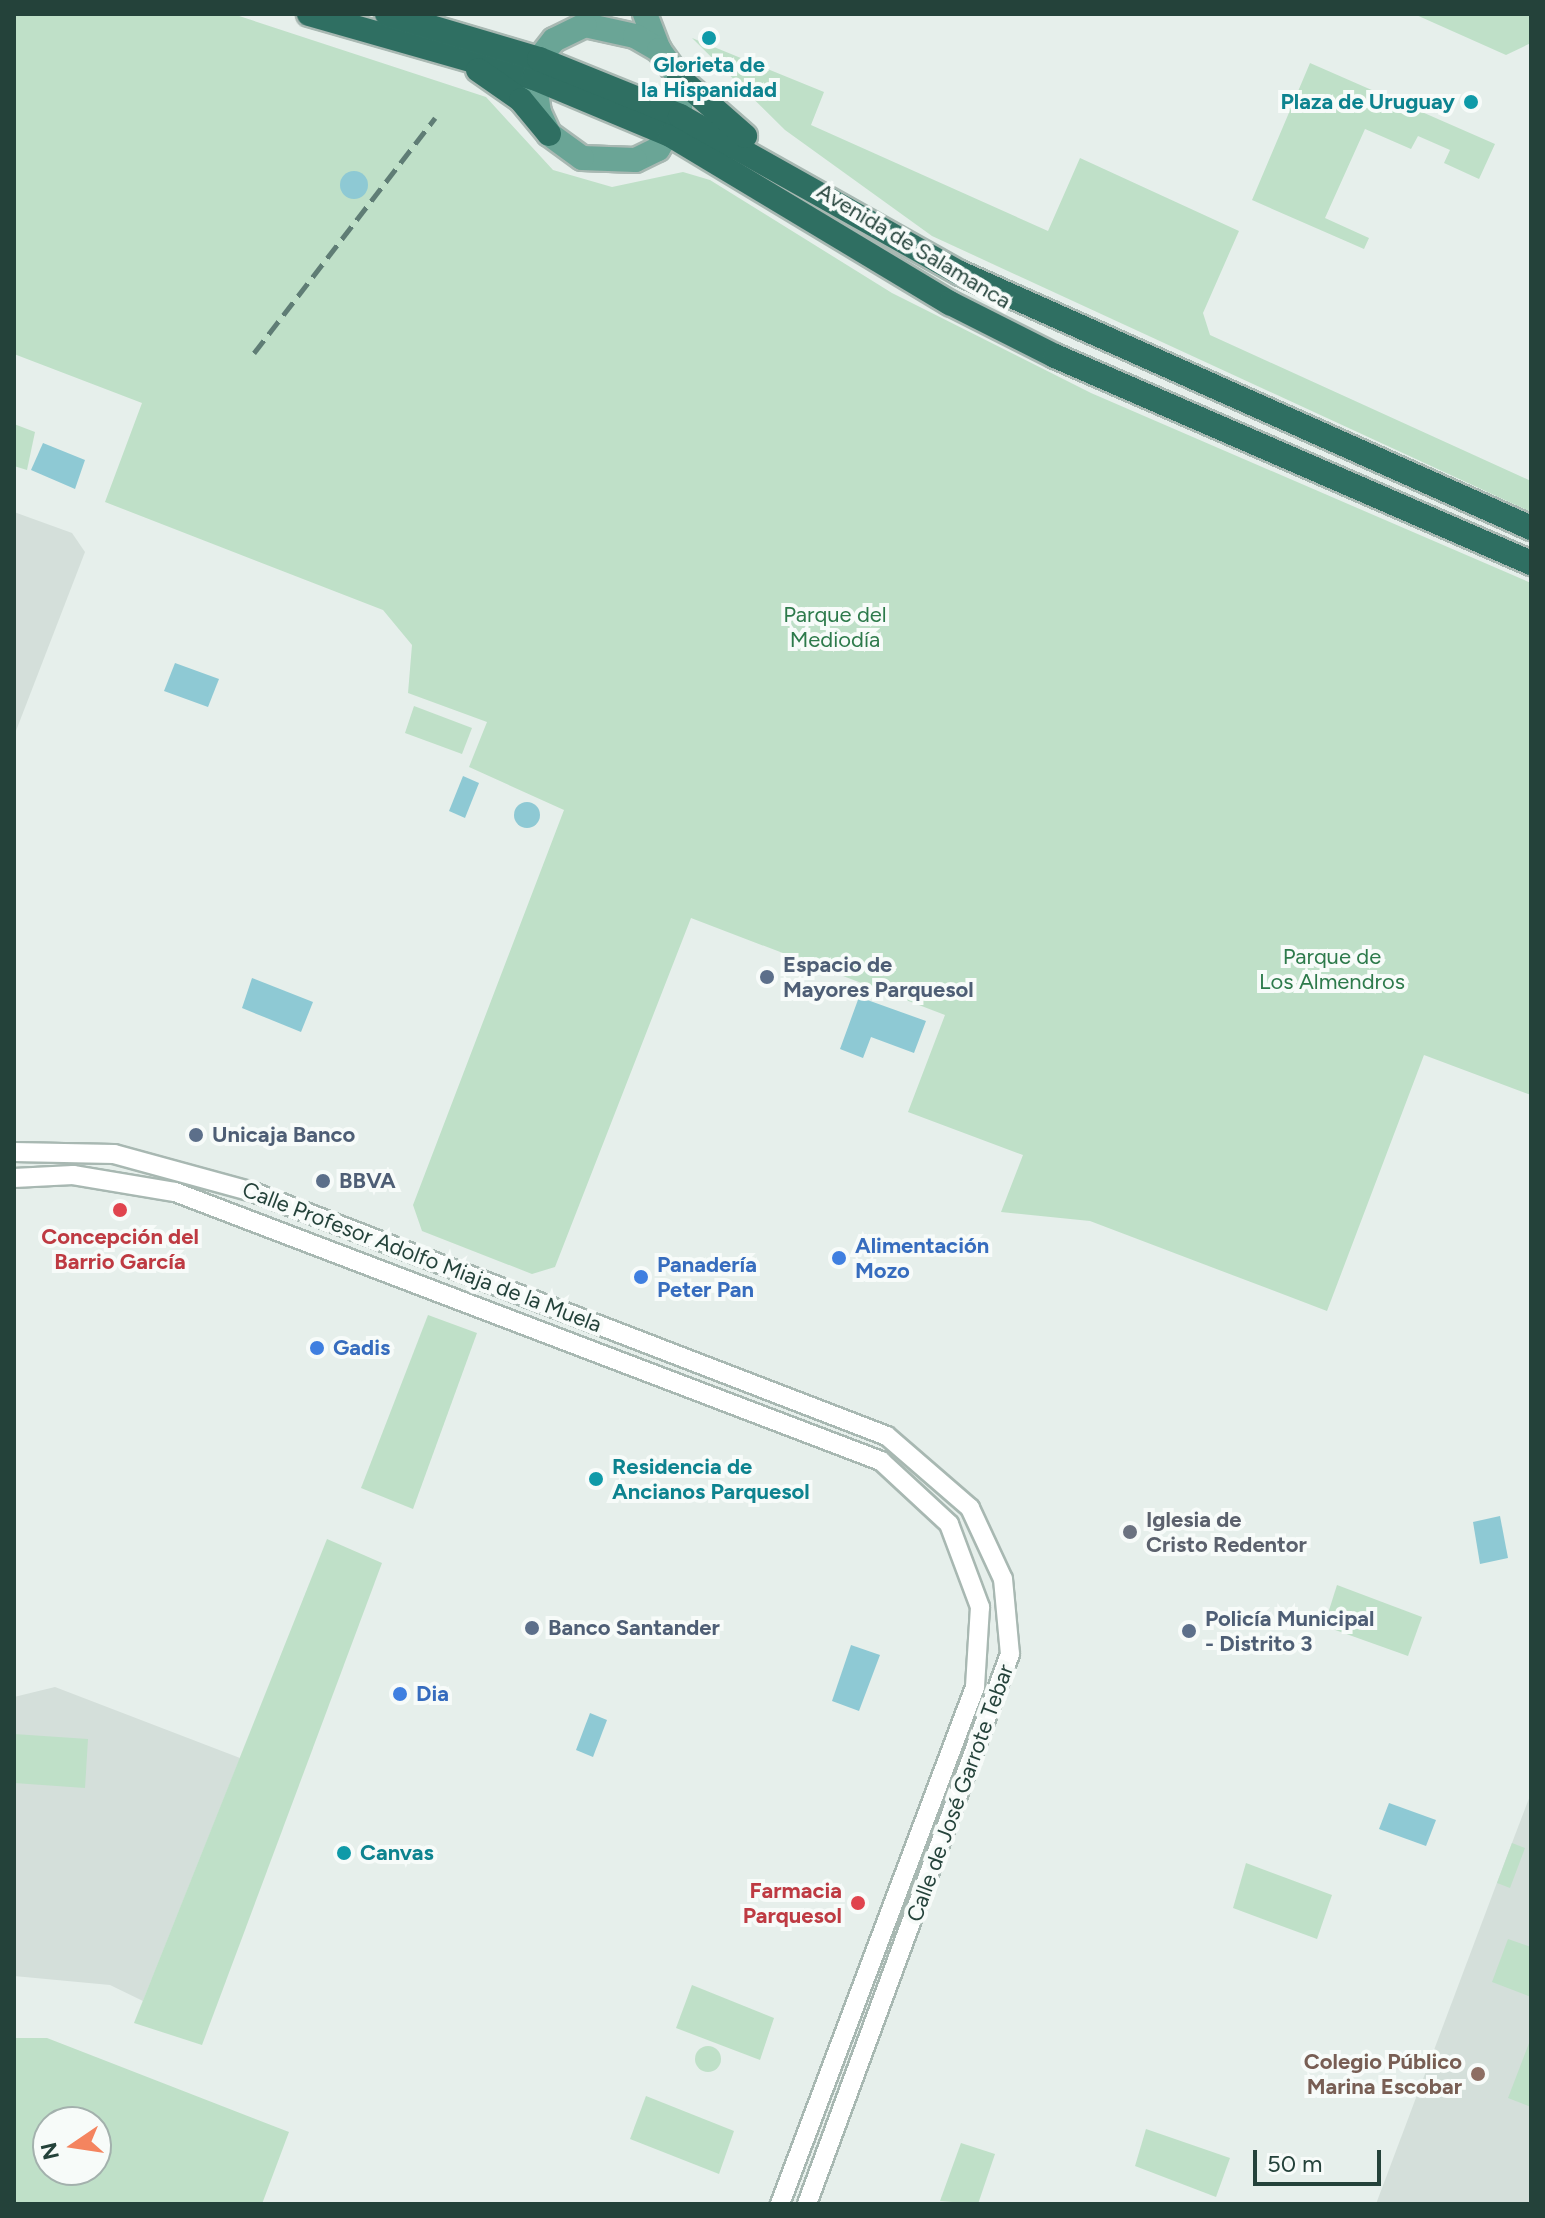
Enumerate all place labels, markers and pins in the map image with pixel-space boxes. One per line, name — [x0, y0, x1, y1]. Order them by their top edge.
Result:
marker: Glorieta de la Hispanidad — [700, 29, 718, 47]
place label: Glorieta de la Hispanidad — [641, 51, 777, 102]
place label: Plaza de Uruguay — [1280, 89, 1455, 115]
marker: Plaza de Uruguay — [1462, 93, 1480, 111]
place label: Espacio de Mayores Parquesol — [783, 951, 974, 1002]
marker: Espacio de Mayores Parquesol — [758, 968, 776, 986]
place label: Unicaja Banco — [212, 1122, 355, 1148]
marker: Unicaja Banco — [187, 1126, 205, 1144]
place label: BBVA — [339, 1168, 396, 1194]
marker: BBVA — [314, 1172, 332, 1190]
marker: Concepción del Barrio García — [111, 1201, 129, 1219]
place label: Concepción del Barrio García — [41, 1223, 199, 1274]
place label: Alimentación Mozo — [855, 1232, 989, 1284]
marker: Alimentación Mozo — [830, 1249, 848, 1267]
place label: Panadería Peter Pan — [657, 1251, 757, 1302]
marker: Panadería Peter Pan — [632, 1268, 650, 1286]
place label: Gadis — [333, 1335, 390, 1361]
marker: Gadis — [308, 1339, 326, 1357]
place label: Residencia de Ancianos Parquesol — [612, 1453, 810, 1504]
marker: Residencia de Ancianos Parquesol — [587, 1470, 605, 1488]
place label: Iglesia de Cristo Redentor — [1146, 1506, 1307, 1558]
marker: Iglesia de Cristo Redentor — [1121, 1523, 1139, 1541]
place label: Policía Municipal - Distrito 3 — [1205, 1605, 1374, 1656]
place label: Banco Santander — [548, 1615, 720, 1641]
marker: Banco Santander — [523, 1619, 541, 1637]
marker: Policía Municipal - Distrito 3 — [1180, 1622, 1198, 1640]
place label: Dia — [416, 1681, 449, 1707]
marker: Dia — [391, 1685, 409, 1703]
place label: Canvas — [360, 1840, 434, 1866]
marker: Canvas — [335, 1844, 353, 1862]
place label: Farmacia Parquesol — [743, 1877, 842, 1928]
marker: Farmacia Parquesol — [849, 1894, 867, 1912]
place label: Colegio Público Marina Escobar — [1304, 2048, 1462, 2100]
marker: Colegio Público Marina Escobar — [1469, 2065, 1487, 2083]

